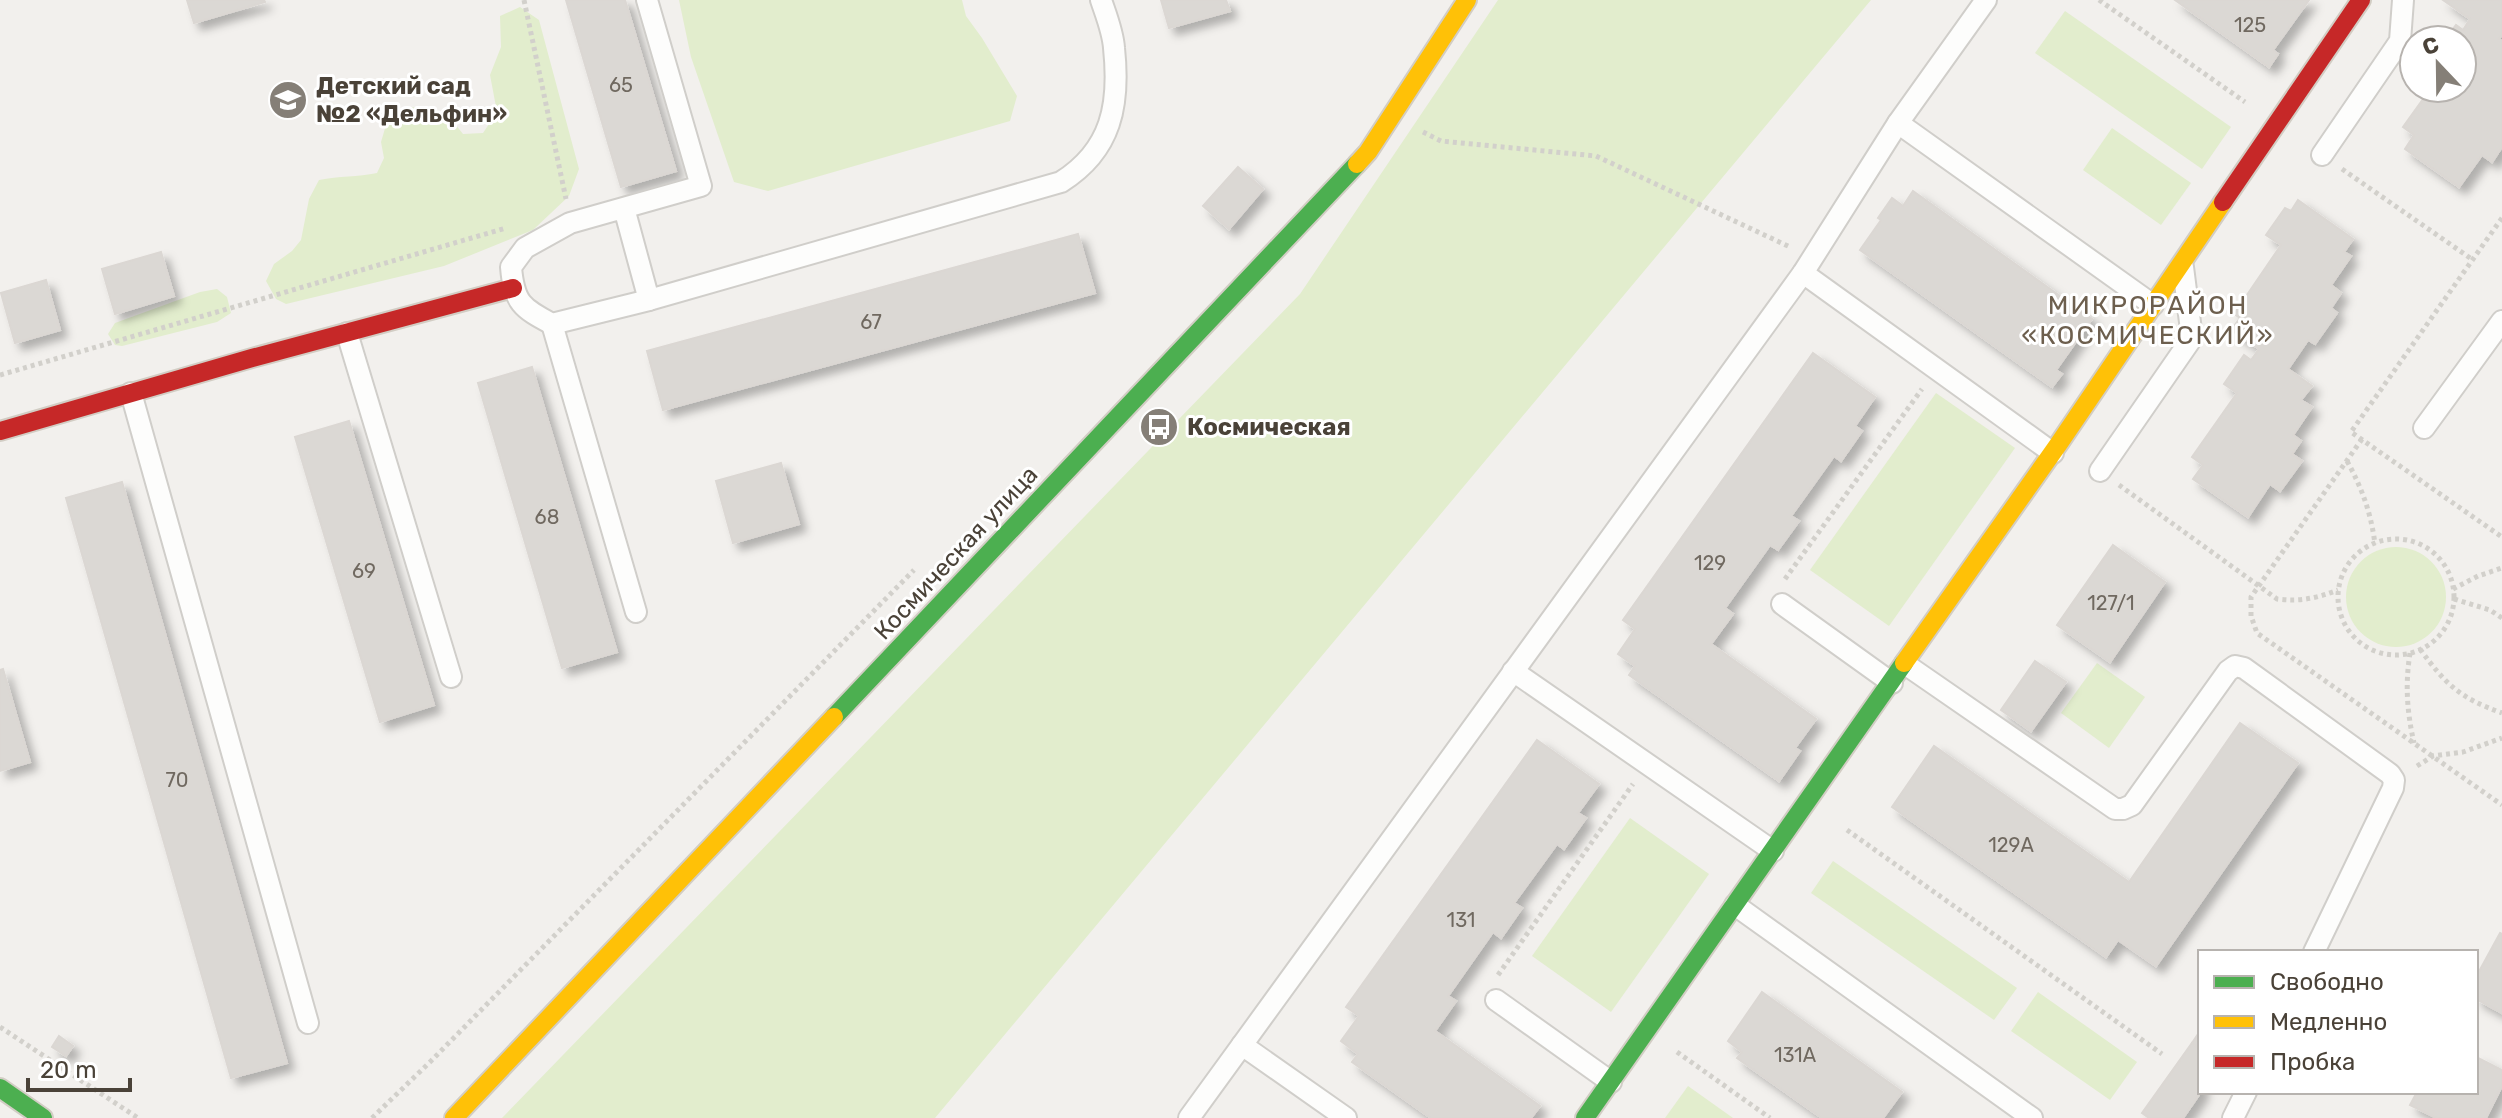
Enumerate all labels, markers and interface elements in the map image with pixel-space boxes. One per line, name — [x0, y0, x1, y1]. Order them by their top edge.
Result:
house number: 125 — [2234, 13, 2266, 37]
north arrow — [2398, 24, 2478, 104]
text: С — [2418, 31, 2443, 61]
place label: Детский сад №2 «Дельфин» — [316, 72, 507, 128]
house number: 65 — [609, 73, 633, 97]
school or university icon: Детский сад №2 «Дельфин» — [267, 79, 309, 121]
district label: МИКРОРАЙОН «КОСМИЧЕСКИЙ» — [2021, 290, 2275, 351]
house number: 67 — [860, 310, 882, 334]
bus stop icon: Космическая — [1138, 406, 1180, 448]
place label: Космическая — [1187, 413, 1351, 441]
street label: Космическая улица — [868, 461, 1044, 645]
house number: 68 — [535, 505, 559, 529]
house number: 129 — [1694, 551, 1726, 575]
house number: 69 — [352, 559, 376, 583]
house number: 127/1 — [2087, 591, 2135, 615]
house number: 70 — [166, 768, 188, 792]
house number: 129А — [1988, 833, 2034, 857]
house number: 131 — [1447, 908, 1475, 932]
legend — [2198, 950, 2478, 1094]
text: Свободно — [2270, 968, 2384, 996]
text: Медленно — [2270, 1008, 2387, 1036]
scale bar — [28, 1042, 130, 1092]
house number: 131А — [1774, 1043, 1816, 1067]
text: Пробка — [2270, 1048, 2355, 1076]
text: 20 m — [40, 1056, 97, 1084]

